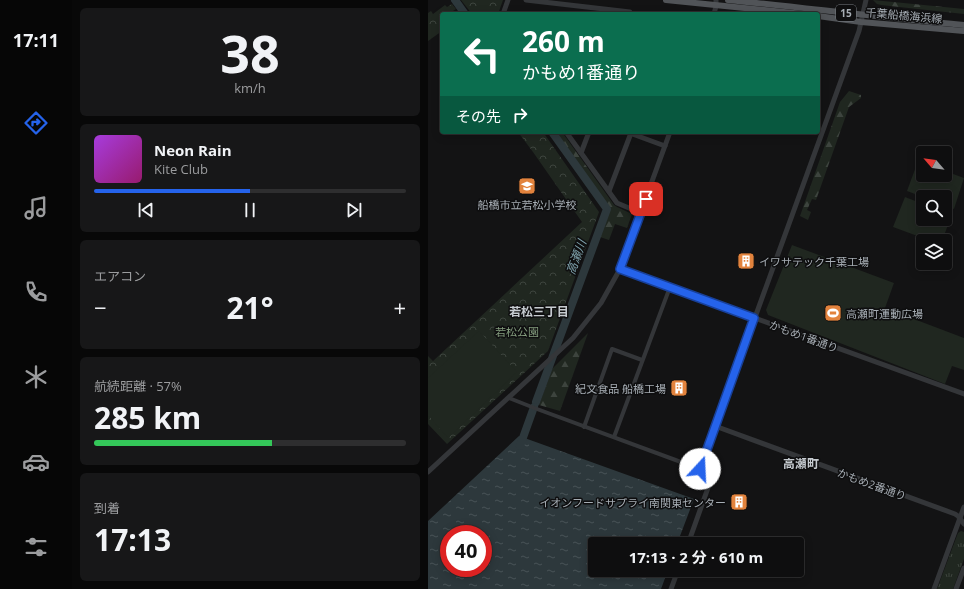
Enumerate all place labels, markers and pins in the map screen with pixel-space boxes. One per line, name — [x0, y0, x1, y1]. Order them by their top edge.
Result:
school or university icon: 船橋市立若松小学校 — [517, 176, 537, 196]
pin — [629, 182, 663, 216]
place label: 船橋市立若松小学校 — [478, 197, 577, 212]
building icon: イワサテック千葉工場 — [736, 251, 756, 271]
place label: イワサテック千葉工場 — [759, 254, 869, 269]
sports icon: 高瀬町運動広場 — [823, 303, 843, 323]
place label: 高瀬町運動広場 — [846, 306, 923, 321]
building icon: 紀文食品 船橋工場 — [669, 378, 689, 398]
place label: 紀文食品 船橋工場 — [575, 381, 666, 396]
building icon: イオンフードサプライ南関東センター — [729, 492, 749, 512]
place label: イオンフードサプライ南関東センター — [539, 495, 726, 510]

